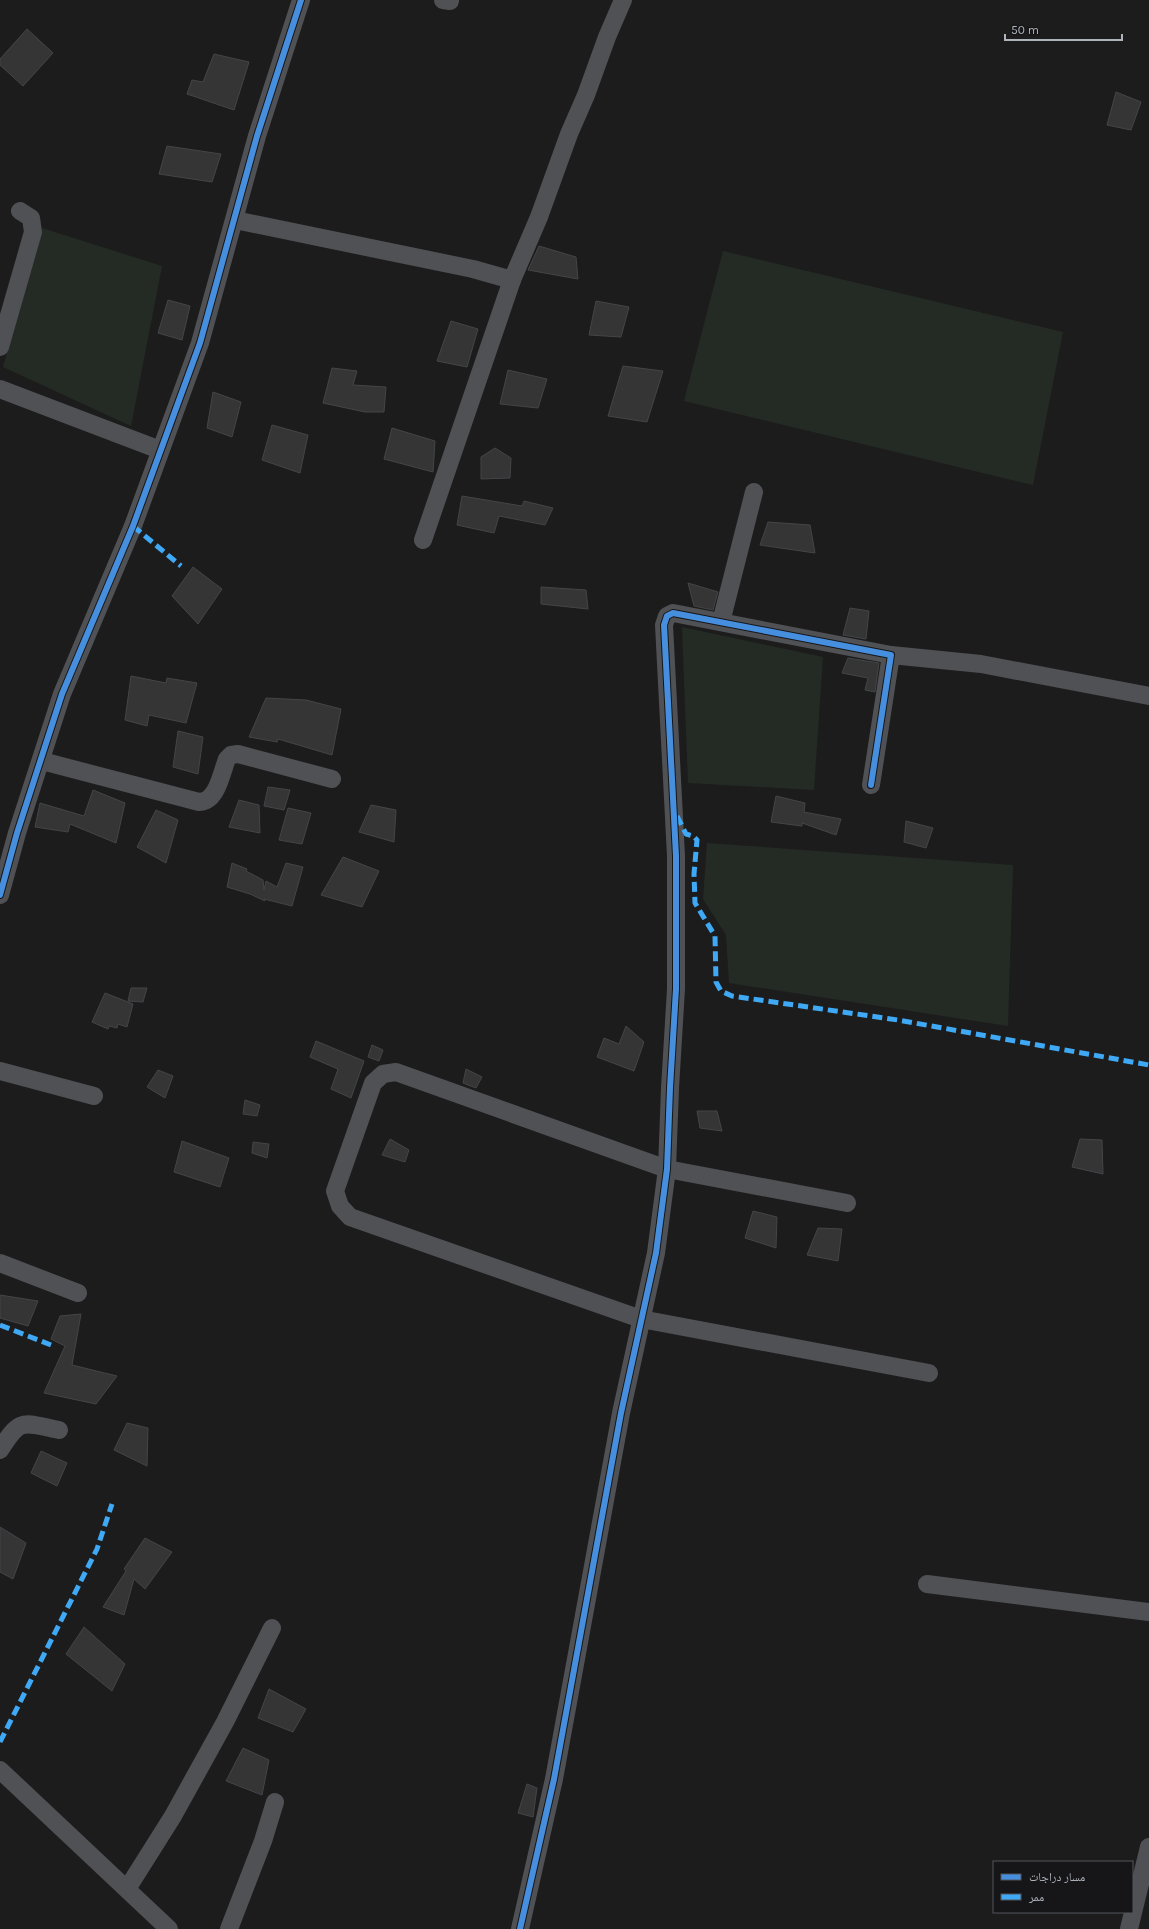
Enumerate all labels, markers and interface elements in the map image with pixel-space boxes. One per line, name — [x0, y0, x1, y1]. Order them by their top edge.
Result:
scale bar — [1005, 16, 1122, 42]
text: 50 m — [1011, 23, 1039, 37]
legend — [993, 1861, 1133, 1913]
text: مسار دراجات — [1029, 1870, 1085, 1884]
text: ممر — [1028, 1890, 1044, 1904]

